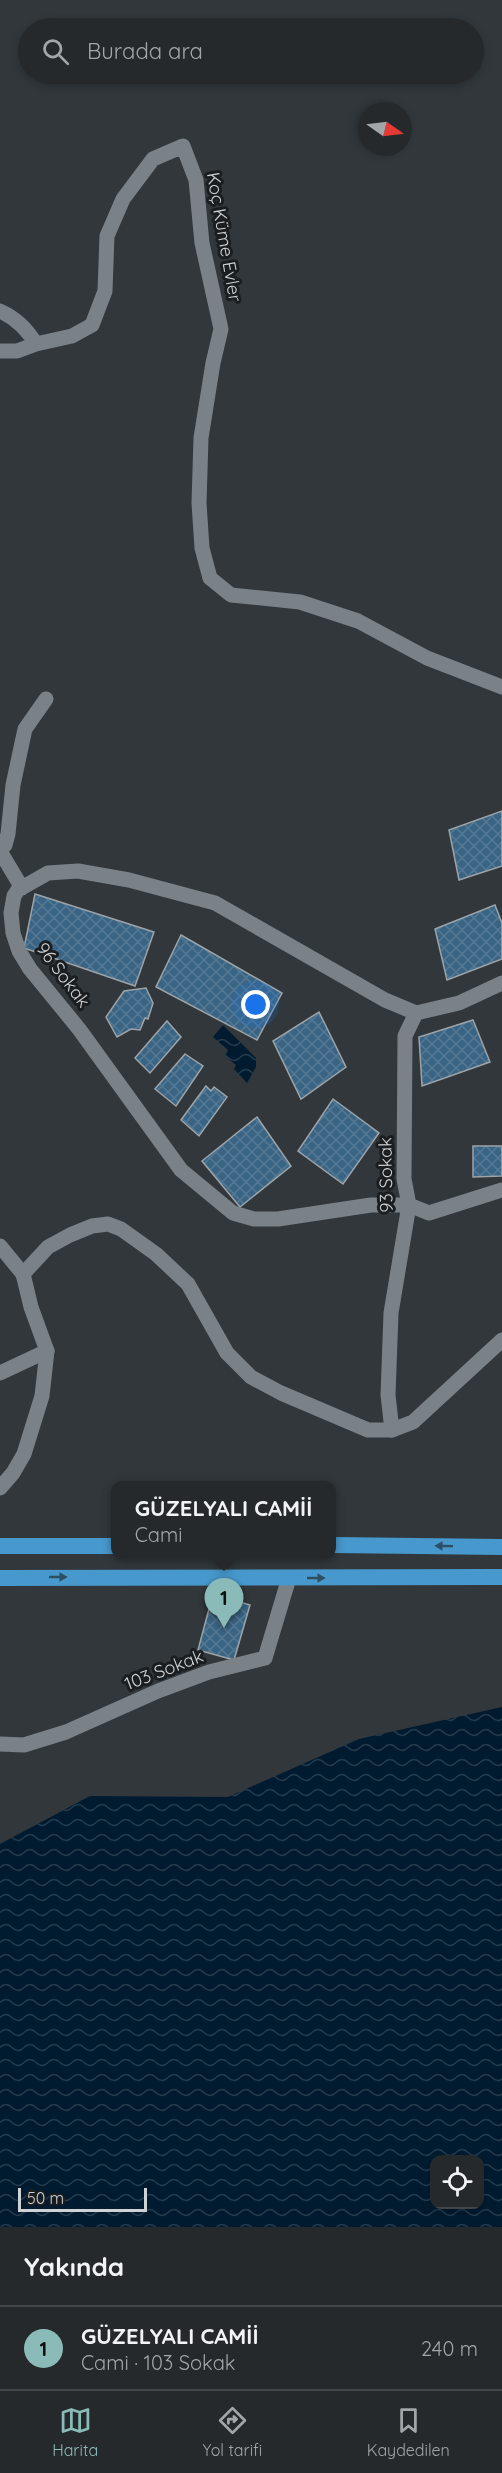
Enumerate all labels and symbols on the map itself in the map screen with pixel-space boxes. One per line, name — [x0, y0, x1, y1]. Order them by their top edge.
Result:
north arrow — [358, 102, 412, 156]
street label: Koç Küme Evler — [202, 170, 247, 304]
street label: 96 Sokak — [31, 938, 95, 1012]
your location — [241, 990, 270, 1019]
street label: 93 Sokak — [373, 1137, 398, 1213]
one-way arrow — [434, 1541, 453, 1551]
one-way arrow — [49, 1572, 68, 1582]
one-way arrow — [307, 1573, 326, 1583]
pin: 1 — [204, 1578, 244, 1628]
street label: 103 Sokak — [121, 1644, 207, 1695]
scale bar — [18, 2185, 147, 2212]

